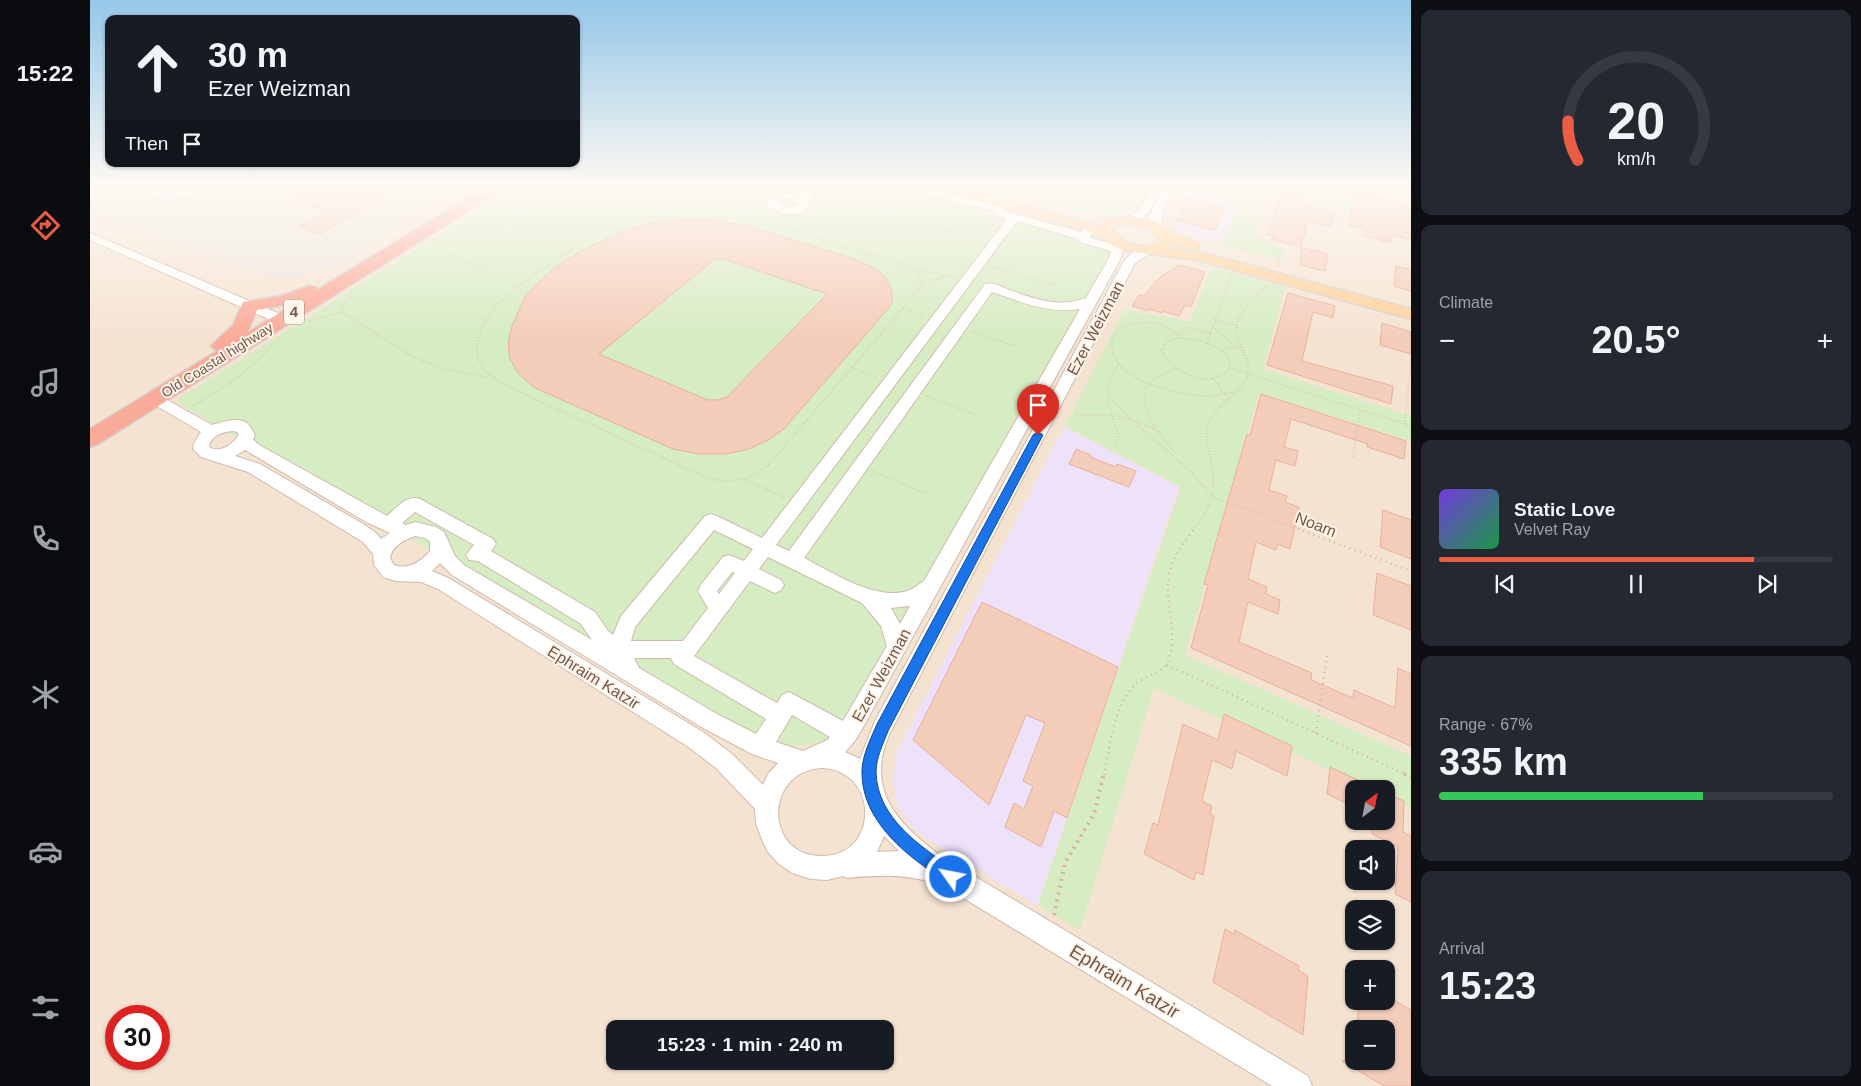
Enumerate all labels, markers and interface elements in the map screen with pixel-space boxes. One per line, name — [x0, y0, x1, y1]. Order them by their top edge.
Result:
icon: ahead — [125, 35, 190, 100]
text: 30 m — [208, 35, 288, 74]
text: 15:22 — [17, 61, 73, 86]
text: Ezer Weizman — [208, 76, 351, 101]
text: 20 — [1607, 92, 1665, 150]
icon: arrive — [178, 130, 206, 158]
text: Then — [125, 133, 168, 154]
text: km/h — [1617, 149, 1655, 169]
icon: directions — [28, 208, 63, 243]
street label: Ezer Weizman — [1064, 278, 1127, 378]
text: Climate — [1439, 294, 1493, 311]
road number: 4 — [284, 300, 304, 324]
street label: Old Coastal highway — [158, 319, 276, 401]
text: 20.5° — [1591, 319, 1681, 361]
text: − — [1439, 325, 1455, 356]
text: + — [1817, 325, 1833, 356]
icon: music — [28, 365, 63, 400]
pin — [1017, 384, 1059, 435]
icon: arrive — [1024, 391, 1052, 419]
text: Static Love — [1514, 499, 1615, 520]
street label: Noam — [1293, 509, 1339, 540]
icon: phone — [28, 521, 63, 556]
text: Velvet Ray — [1514, 521, 1590, 538]
icon: previous — [1491, 570, 1519, 598]
icon: pause — [1622, 570, 1650, 598]
icon: next — [1753, 570, 1781, 598]
street label: Ezer Weizman — [849, 626, 914, 725]
street label: Ephraim Katzir — [545, 642, 643, 713]
icon: climate — [28, 677, 63, 712]
text: Range · 67% — [1439, 716, 1532, 733]
text: 335 km — [1439, 741, 1568, 783]
north arrow — [1345, 780, 1395, 830]
map controls — [1345, 780, 1395, 1070]
icon: car — [28, 834, 63, 869]
button: sound — [1345, 840, 1395, 890]
position arrow — [924, 850, 976, 902]
button: layers — [1345, 900, 1395, 950]
street label: Ephraim Katzir — [1066, 940, 1184, 1023]
text: Arrival — [1439, 940, 1484, 957]
button: + — [1345, 960, 1395, 1010]
text: 15:23 — [1439, 965, 1536, 1007]
icon: filters — [28, 990, 63, 1025]
speed limit sign: 30 — [105, 1005, 170, 1070]
button: − — [1345, 1020, 1395, 1070]
text: 15:23 · 1 min · 240 m — [657, 1034, 843, 1055]

